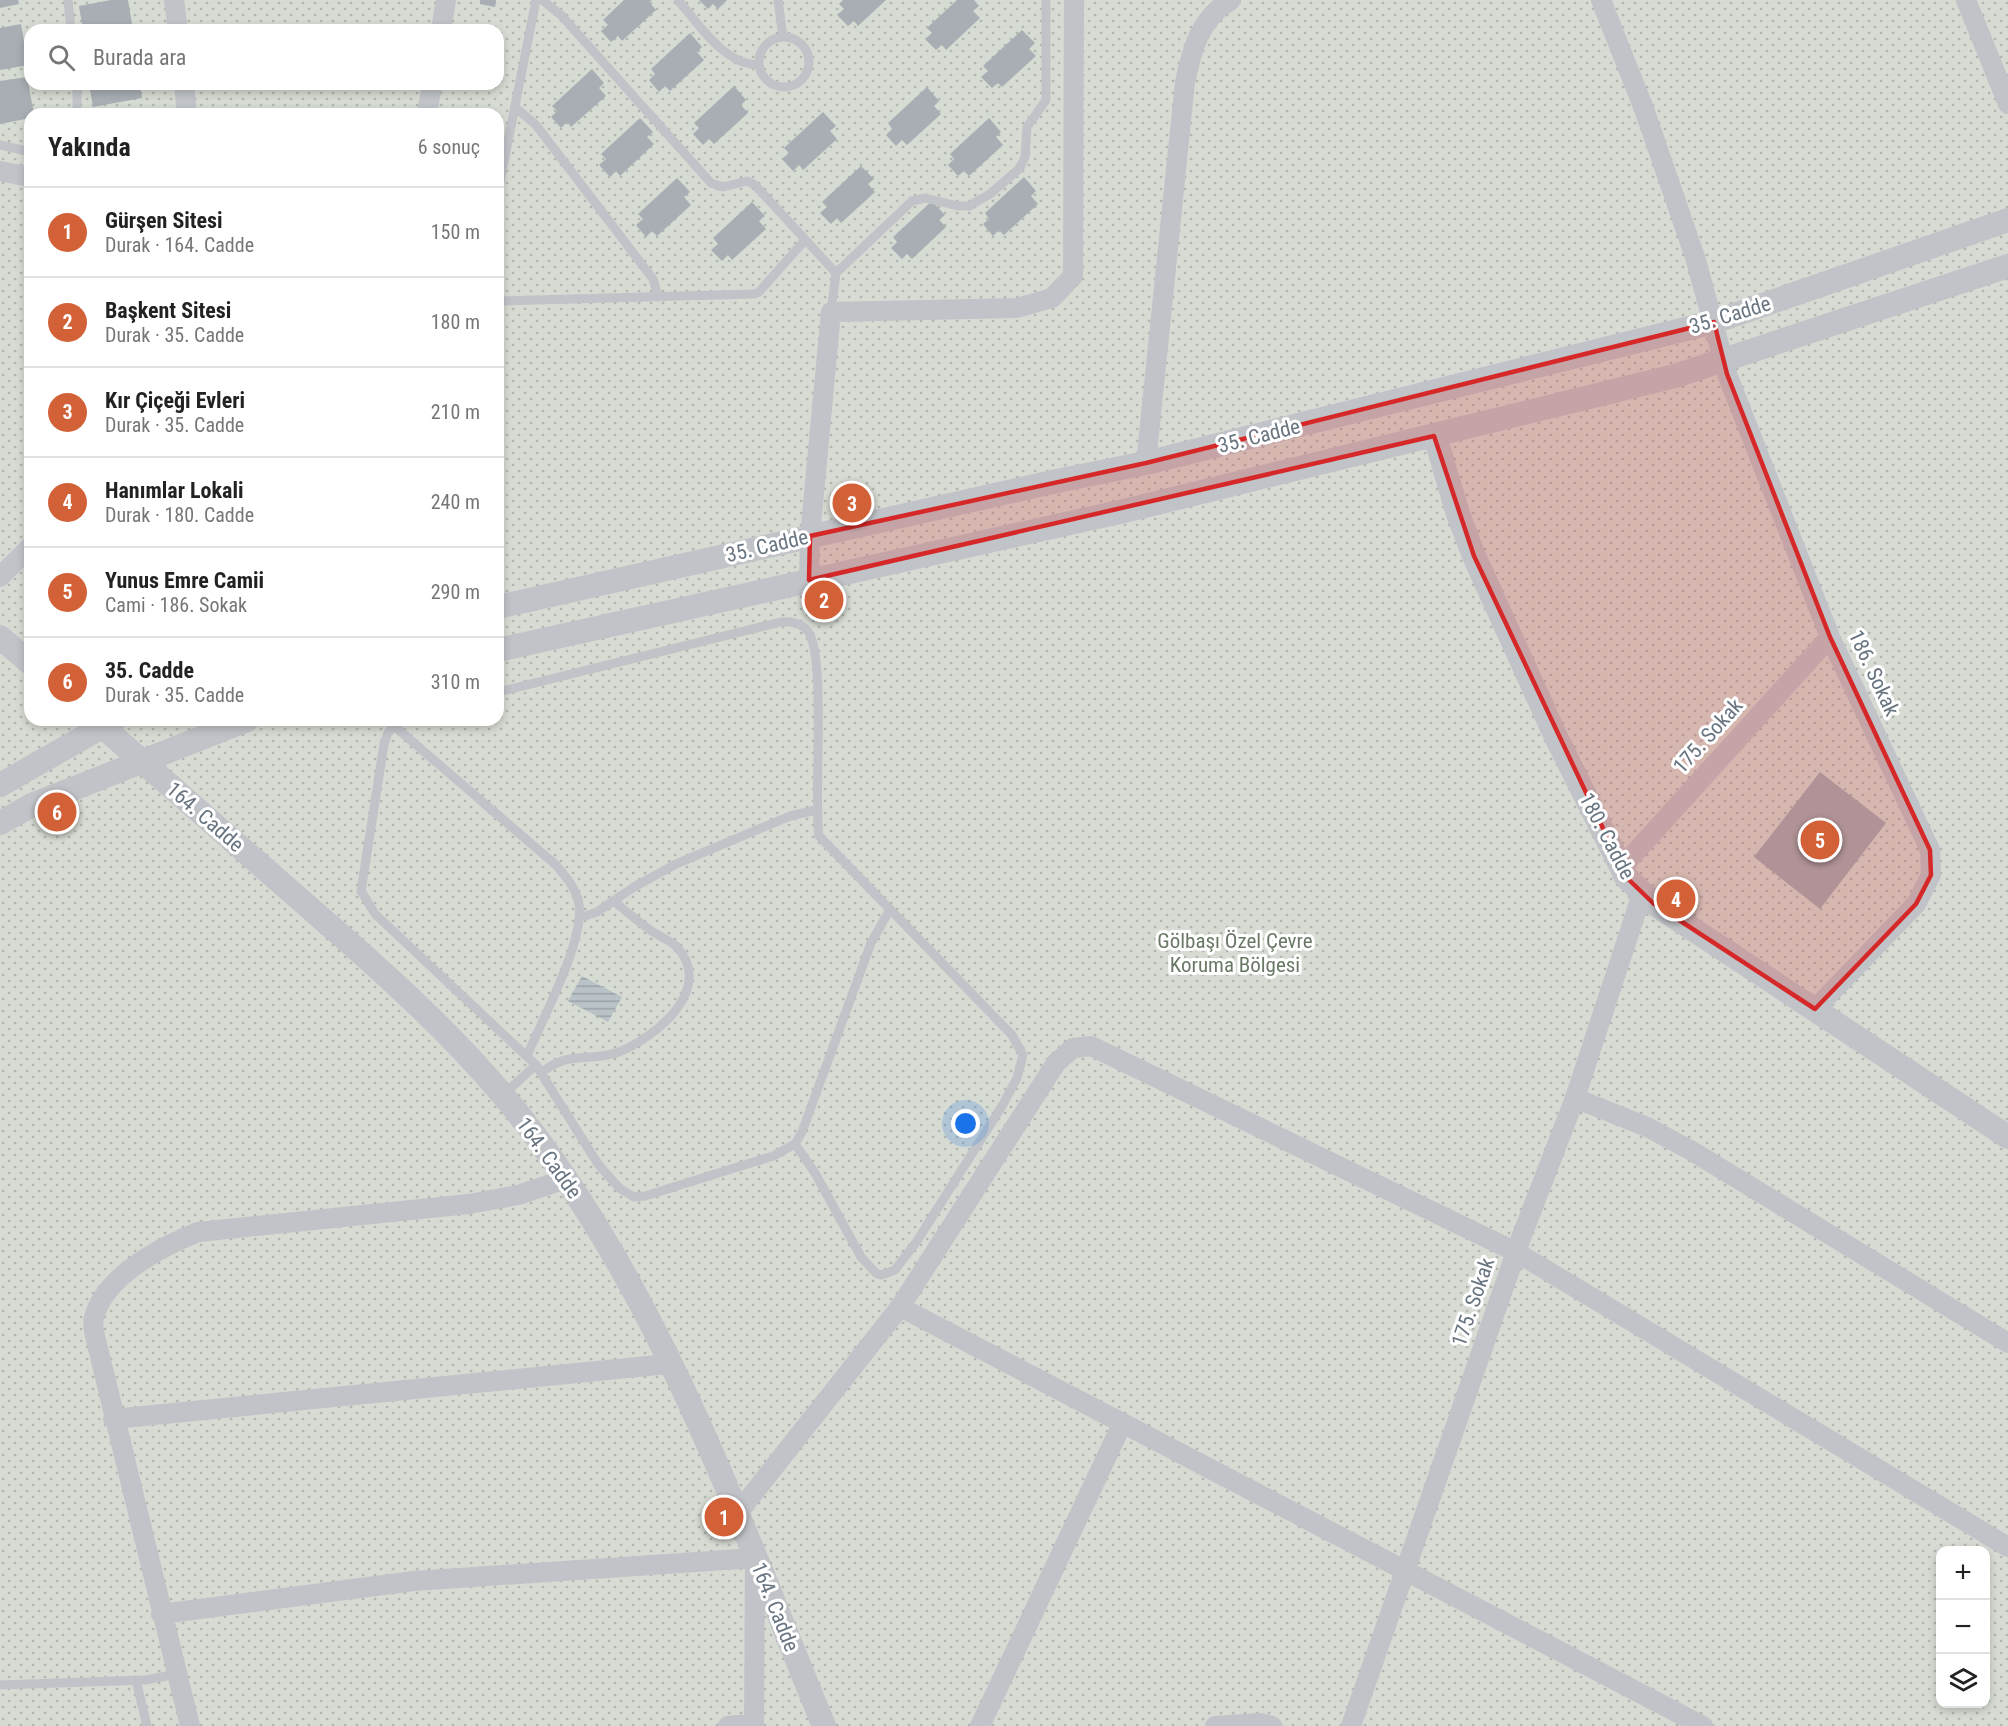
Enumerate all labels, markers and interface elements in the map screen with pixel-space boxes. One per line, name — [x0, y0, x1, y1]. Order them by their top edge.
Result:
search box — [24, 24, 504, 90]
icon: search — [45, 41, 78, 74]
text: Burada ara — [93, 45, 186, 70]
text: Yakında — [48, 132, 131, 162]
text: 6 sonuç — [418, 135, 480, 159]
text: Gürşen Sitesi — [105, 208, 223, 233]
text: 1 — [62, 220, 73, 244]
text: 150 m — [431, 220, 480, 244]
text: Durak · 164. Cadde — [105, 233, 254, 257]
street label: 35. Cadde — [1686, 291, 1774, 339]
text: Başkent Sitesi — [105, 298, 231, 323]
text: 2 — [62, 310, 73, 334]
text: 180 m — [431, 310, 480, 334]
text: Durak · 35. Cadde — [105, 323, 244, 347]
text: Kır Çiçeği Evleri — [105, 388, 245, 413]
text: 3 — [62, 400, 73, 424]
text: 210 m — [431, 400, 480, 424]
text: Durak · 35. Cadde — [105, 413, 244, 437]
street label: 35. Cadde — [1215, 414, 1303, 458]
text: Hanımlar Lokali — [105, 478, 243, 503]
pin: 3 — [832, 480, 872, 526]
text: 4 — [62, 490, 73, 514]
text: 240 m — [431, 490, 480, 514]
text: Durak · 180. Cadde — [105, 503, 254, 527]
street label: 35. Cadde — [724, 525, 811, 567]
text: Yunus Emre Camii — [105, 568, 264, 593]
pin: 2 — [804, 578, 844, 622]
text: 5 — [62, 580, 73, 604]
text: 290 m — [431, 580, 480, 604]
text: Cami · 186. Sokak — [105, 593, 247, 617]
street label: 186. Sokak — [1844, 626, 1905, 720]
text: 35. Cadde — [105, 658, 194, 683]
text: 6 — [62, 670, 73, 694]
text: 310 m — [431, 670, 480, 694]
text: Durak · 35. Cadde — [105, 683, 244, 707]
street label: 175. Sokak — [1668, 693, 1748, 778]
street label: 164. Cadde — [162, 777, 248, 857]
street label: 180. Cadde — [1574, 789, 1640, 883]
pin: 6 — [38, 790, 76, 834]
pin: 5 — [1800, 818, 1840, 862]
pin: 4 — [1656, 876, 1696, 922]
park label: Gölbaşı Özel Çevre Koruma Bölgesi — [1157, 929, 1313, 977]
your location — [951, 1109, 980, 1138]
street label: 164. Cadde — [512, 1113, 586, 1203]
street label: 175. Sokak — [1447, 1254, 1499, 1349]
pin: 1 — [704, 1494, 744, 1540]
map controls — [1936, 1546, 1990, 1708]
button: + — [1936, 1546, 1990, 1600]
street label: 164. Cadde — [746, 1559, 804, 1655]
button: − — [1936, 1600, 1990, 1654]
button: layers — [1936, 1654, 1990, 1708]

